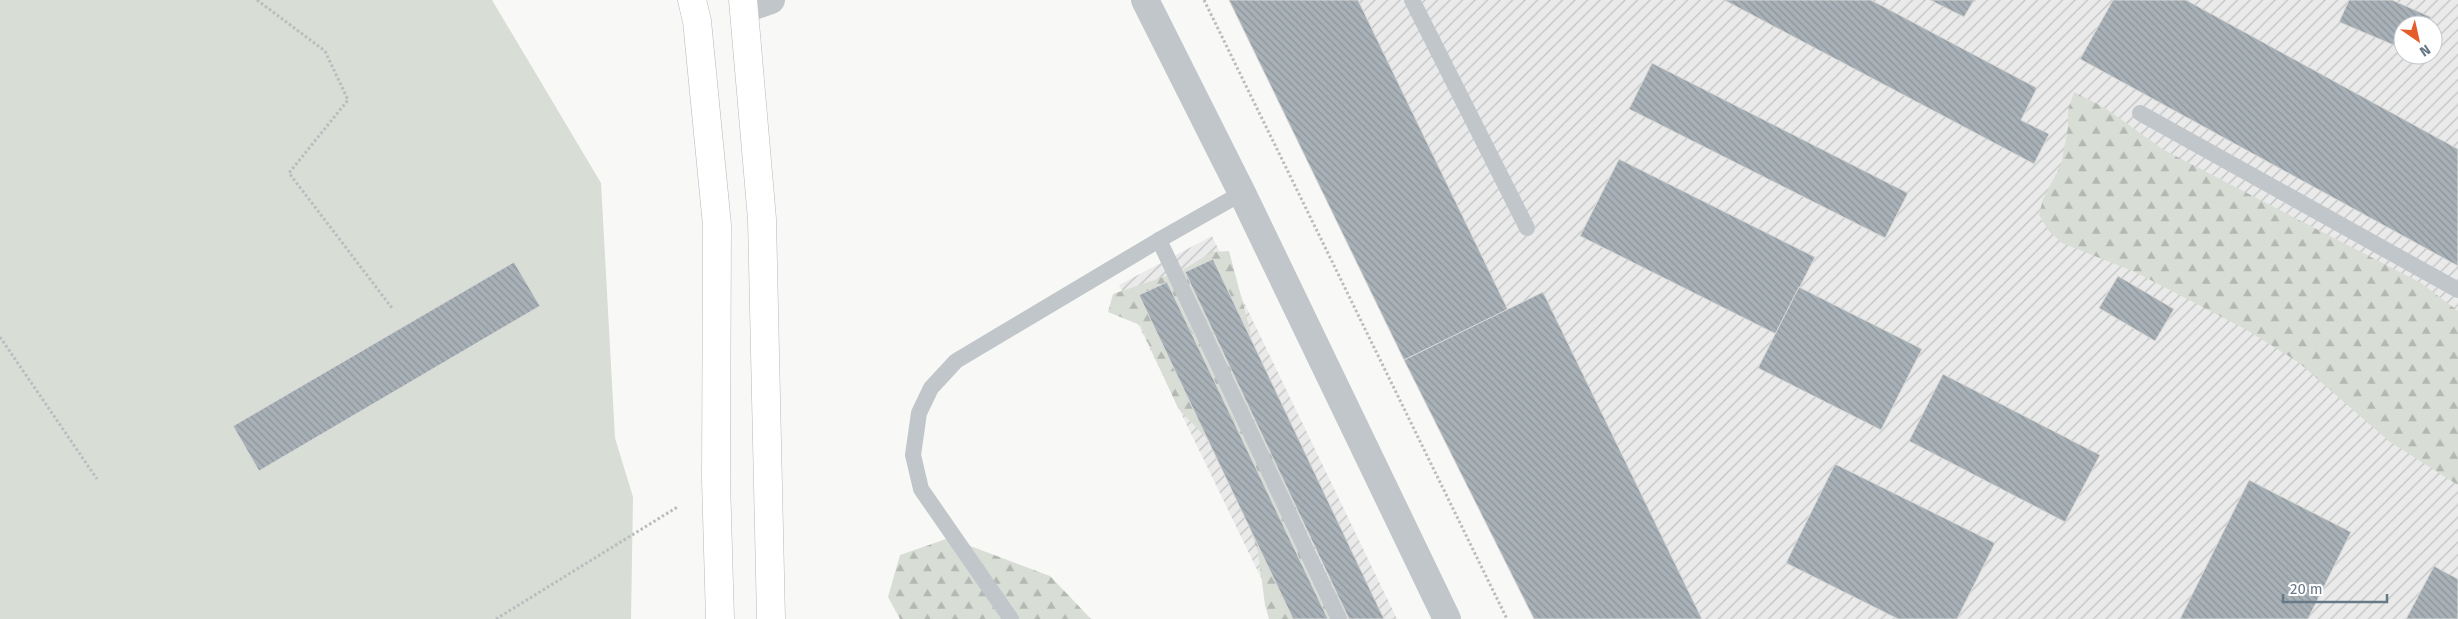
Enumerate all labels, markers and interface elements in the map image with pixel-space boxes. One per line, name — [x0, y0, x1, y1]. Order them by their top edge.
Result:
north arrow — [2393, 15, 2443, 65]
text: N — [2416, 41, 2434, 60]
scale bar — [2283, 572, 2387, 604]
text: 20 m — [2290, 580, 2323, 598]

